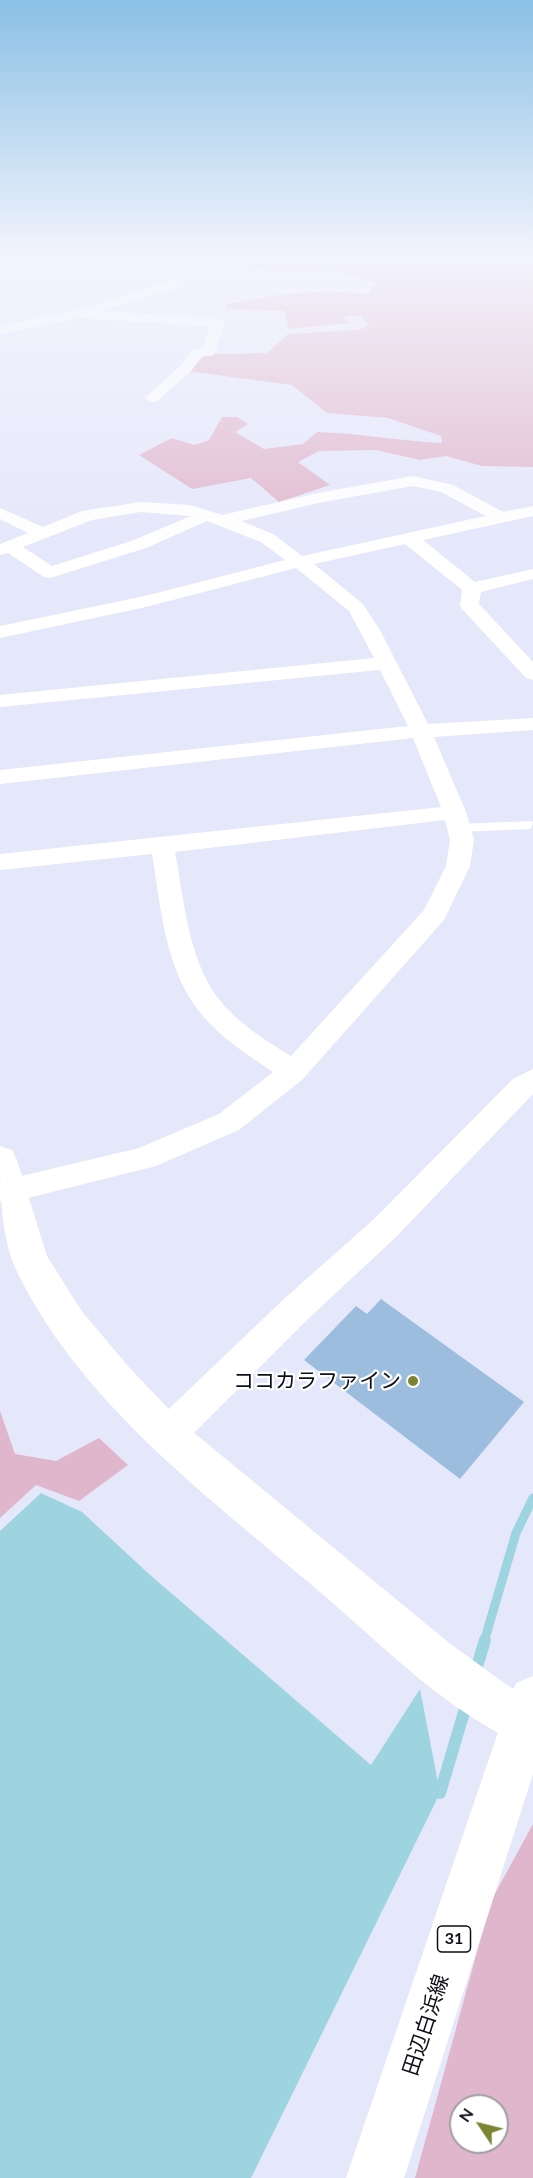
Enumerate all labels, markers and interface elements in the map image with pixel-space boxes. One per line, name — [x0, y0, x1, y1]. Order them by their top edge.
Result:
place label: ココカラファイン — [233, 1368, 401, 1394]
marker: ココカラファイン — [406, 1374, 420, 1388]
road number: 31 — [438, 1926, 470, 1952]
street label: 田辺白浜線 — [398, 1971, 454, 2079]
north arrow — [449, 2094, 509, 2154]
text: N — [454, 2104, 477, 2125]

